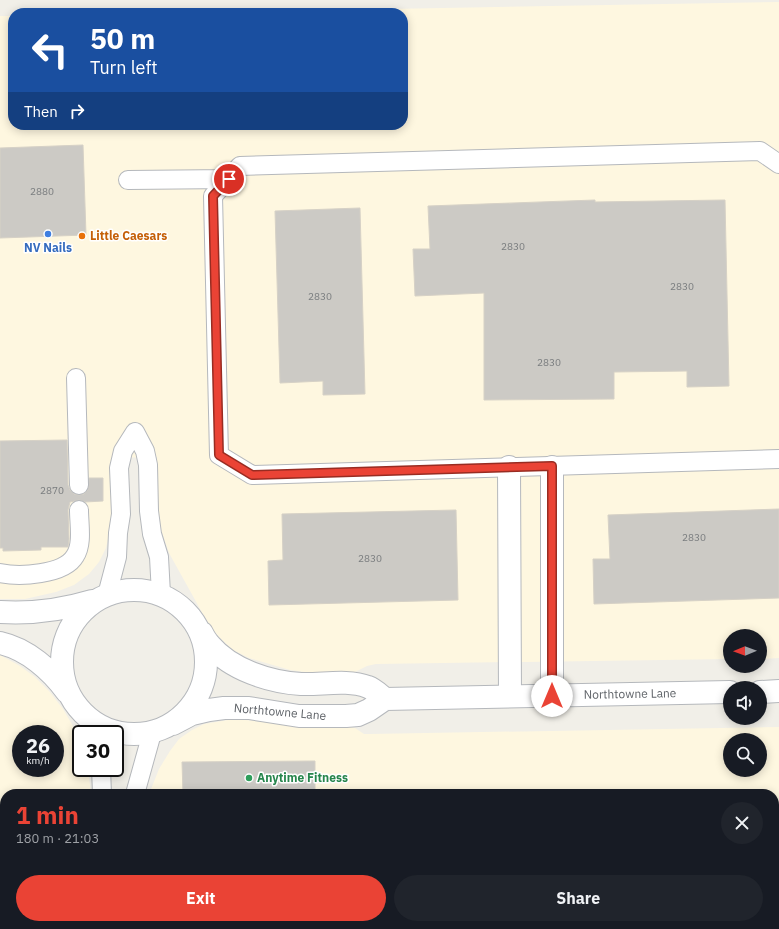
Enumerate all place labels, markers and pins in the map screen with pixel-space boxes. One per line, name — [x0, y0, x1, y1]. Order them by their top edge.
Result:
pin — [212, 162, 246, 196]
place label: Little Caesars — [90, 228, 167, 243]
marker: NV Nails — [43, 229, 53, 239]
marker: Little Caesars — [77, 231, 87, 241]
place label: NV Nails — [24, 240, 72, 255]
place label: Anytime Fitness — [257, 770, 348, 785]
marker: Anytime Fitness — [244, 773, 254, 783]

